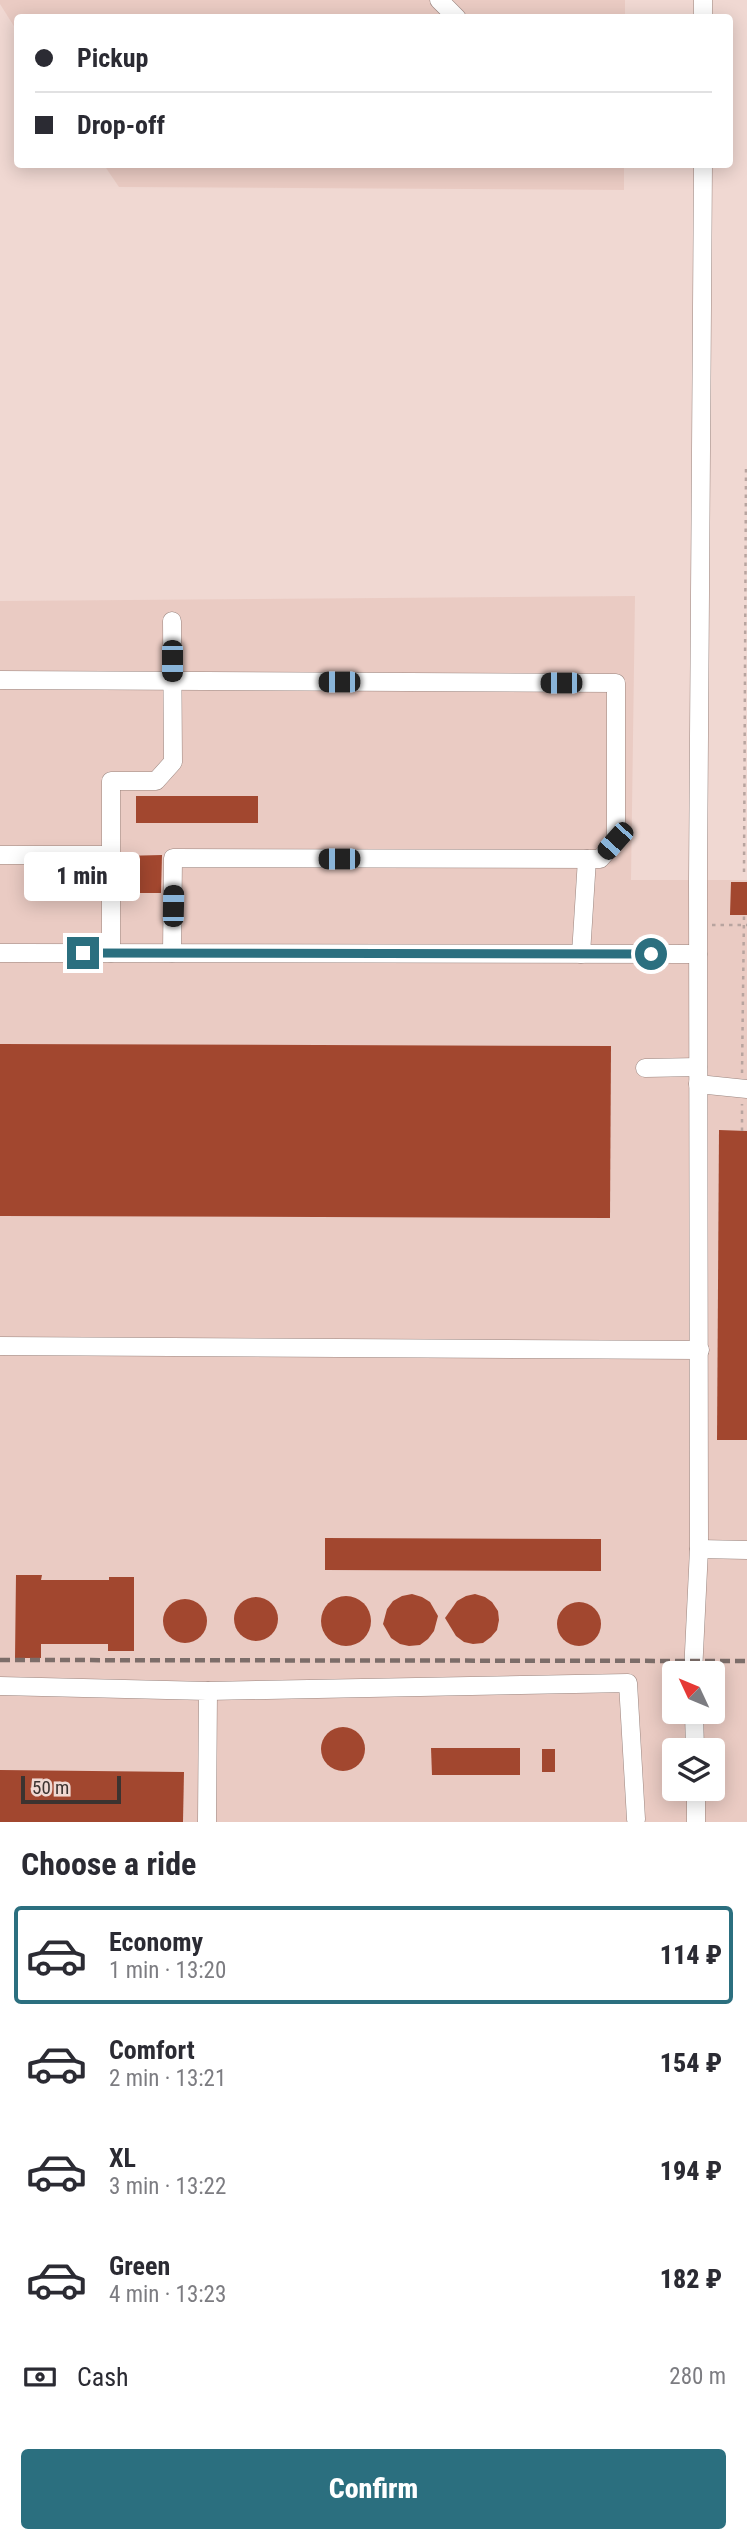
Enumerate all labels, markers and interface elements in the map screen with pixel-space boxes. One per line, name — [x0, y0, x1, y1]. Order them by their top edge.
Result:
text: Pickup — [77, 43, 148, 73]
text: Drop-off — [77, 110, 165, 140]
car — [162, 640, 183, 682]
car — [319, 672, 361, 693]
car — [541, 673, 583, 694]
car — [594, 818, 637, 864]
car — [319, 849, 361, 870]
callout: 1 min — [25, 852, 141, 900]
text: 1 min — [56, 863, 108, 890]
car — [163, 885, 184, 927]
route end — [67, 937, 99, 969]
route start — [635, 938, 667, 970]
north arrow — [662, 1661, 724, 1724]
map controls — [662, 1661, 725, 1801]
button: layers — [662, 1738, 725, 1801]
scale bar — [21, 1773, 121, 1805]
text: 50 m — [32, 1776, 69, 1799]
text: Choose a ride — [21, 1845, 196, 1883]
icon: car — [25, 1924, 88, 1987]
text: Economy — [109, 1927, 203, 1957]
text: 114 ₽ — [660, 1940, 722, 1970]
text: 1 min · 13:20 — [109, 1957, 226, 1984]
icon: car — [25, 2032, 88, 2095]
text: Comfort — [109, 2035, 195, 2065]
text: 154 ₽ — [660, 2048, 722, 2078]
text: 2 min · 13:21 — [109, 2065, 226, 2092]
icon: car — [25, 2140, 88, 2203]
text: XL — [109, 2143, 136, 2173]
text: 194 ₽ — [660, 2156, 722, 2186]
text: 3 min · 13:22 — [109, 2173, 226, 2200]
icon: car — [25, 2248, 88, 2311]
text: Green — [109, 2251, 170, 2281]
text: 182 ₽ — [660, 2264, 722, 2294]
text: 4 min · 13:23 — [109, 2281, 226, 2308]
icon: cash — [21, 2358, 59, 2396]
text: Cash — [77, 2362, 129, 2392]
text: 280 m — [669, 2363, 726, 2390]
button: Confirm — [21, 2449, 726, 2529]

